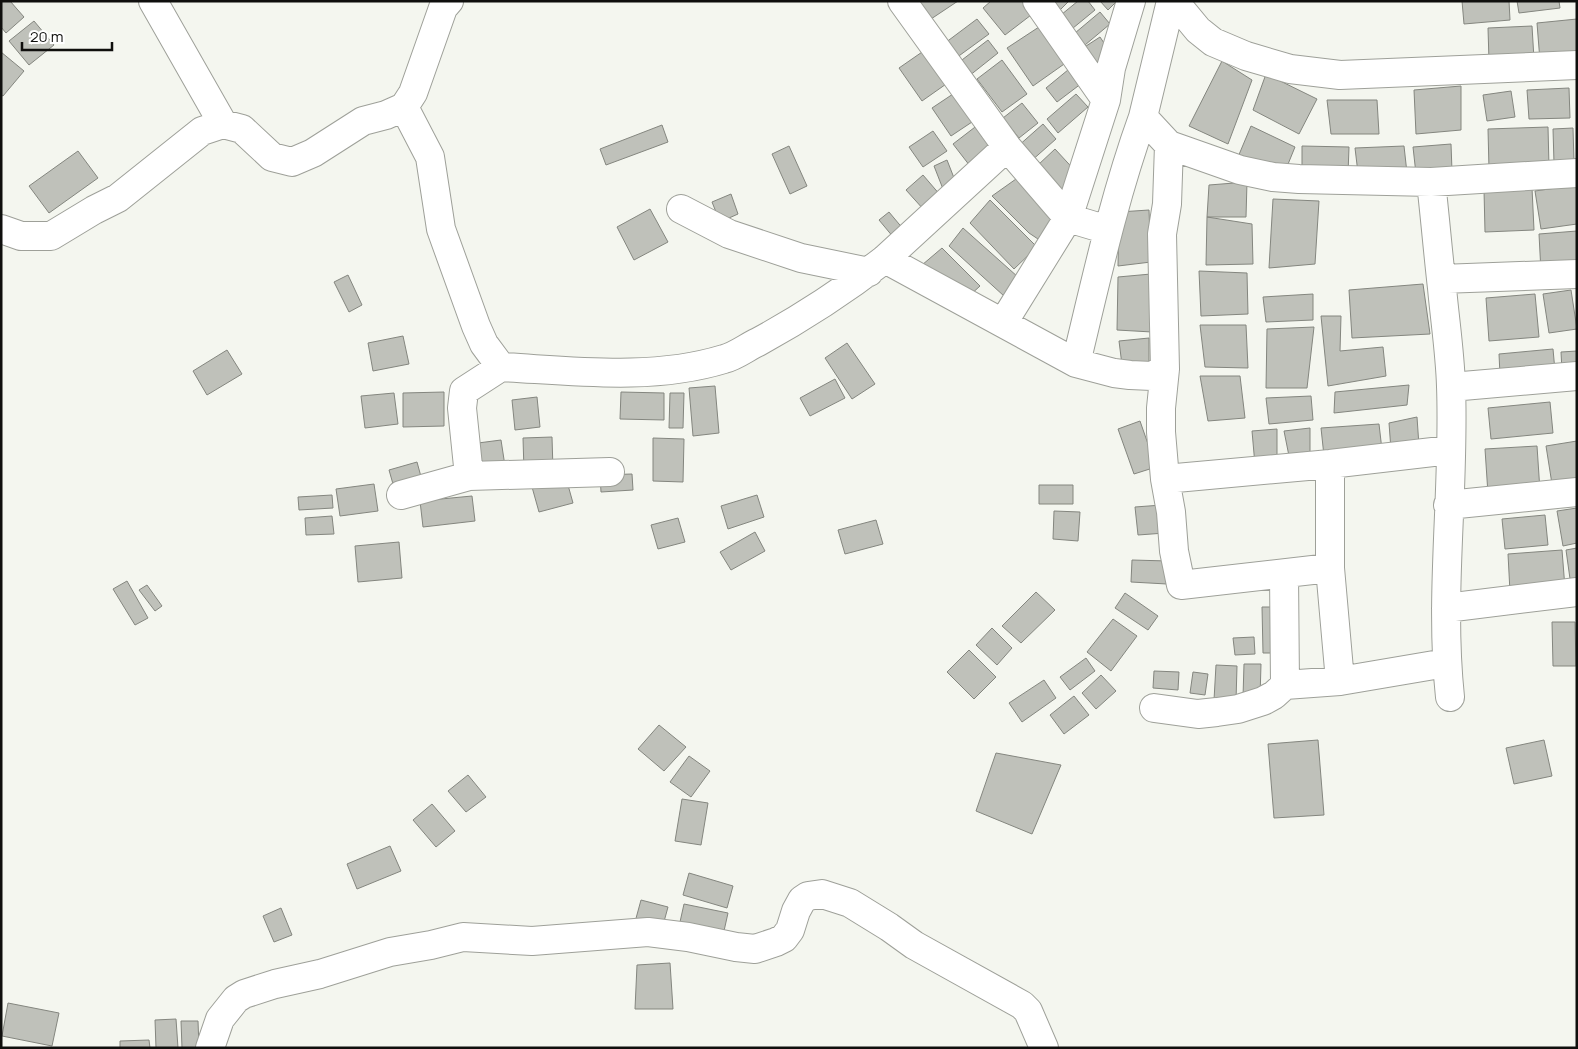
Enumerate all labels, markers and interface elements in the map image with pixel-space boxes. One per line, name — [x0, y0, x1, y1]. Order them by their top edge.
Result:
scale bar — [22, 20, 112, 52]
text: 20 m — [30, 26, 63, 47]

